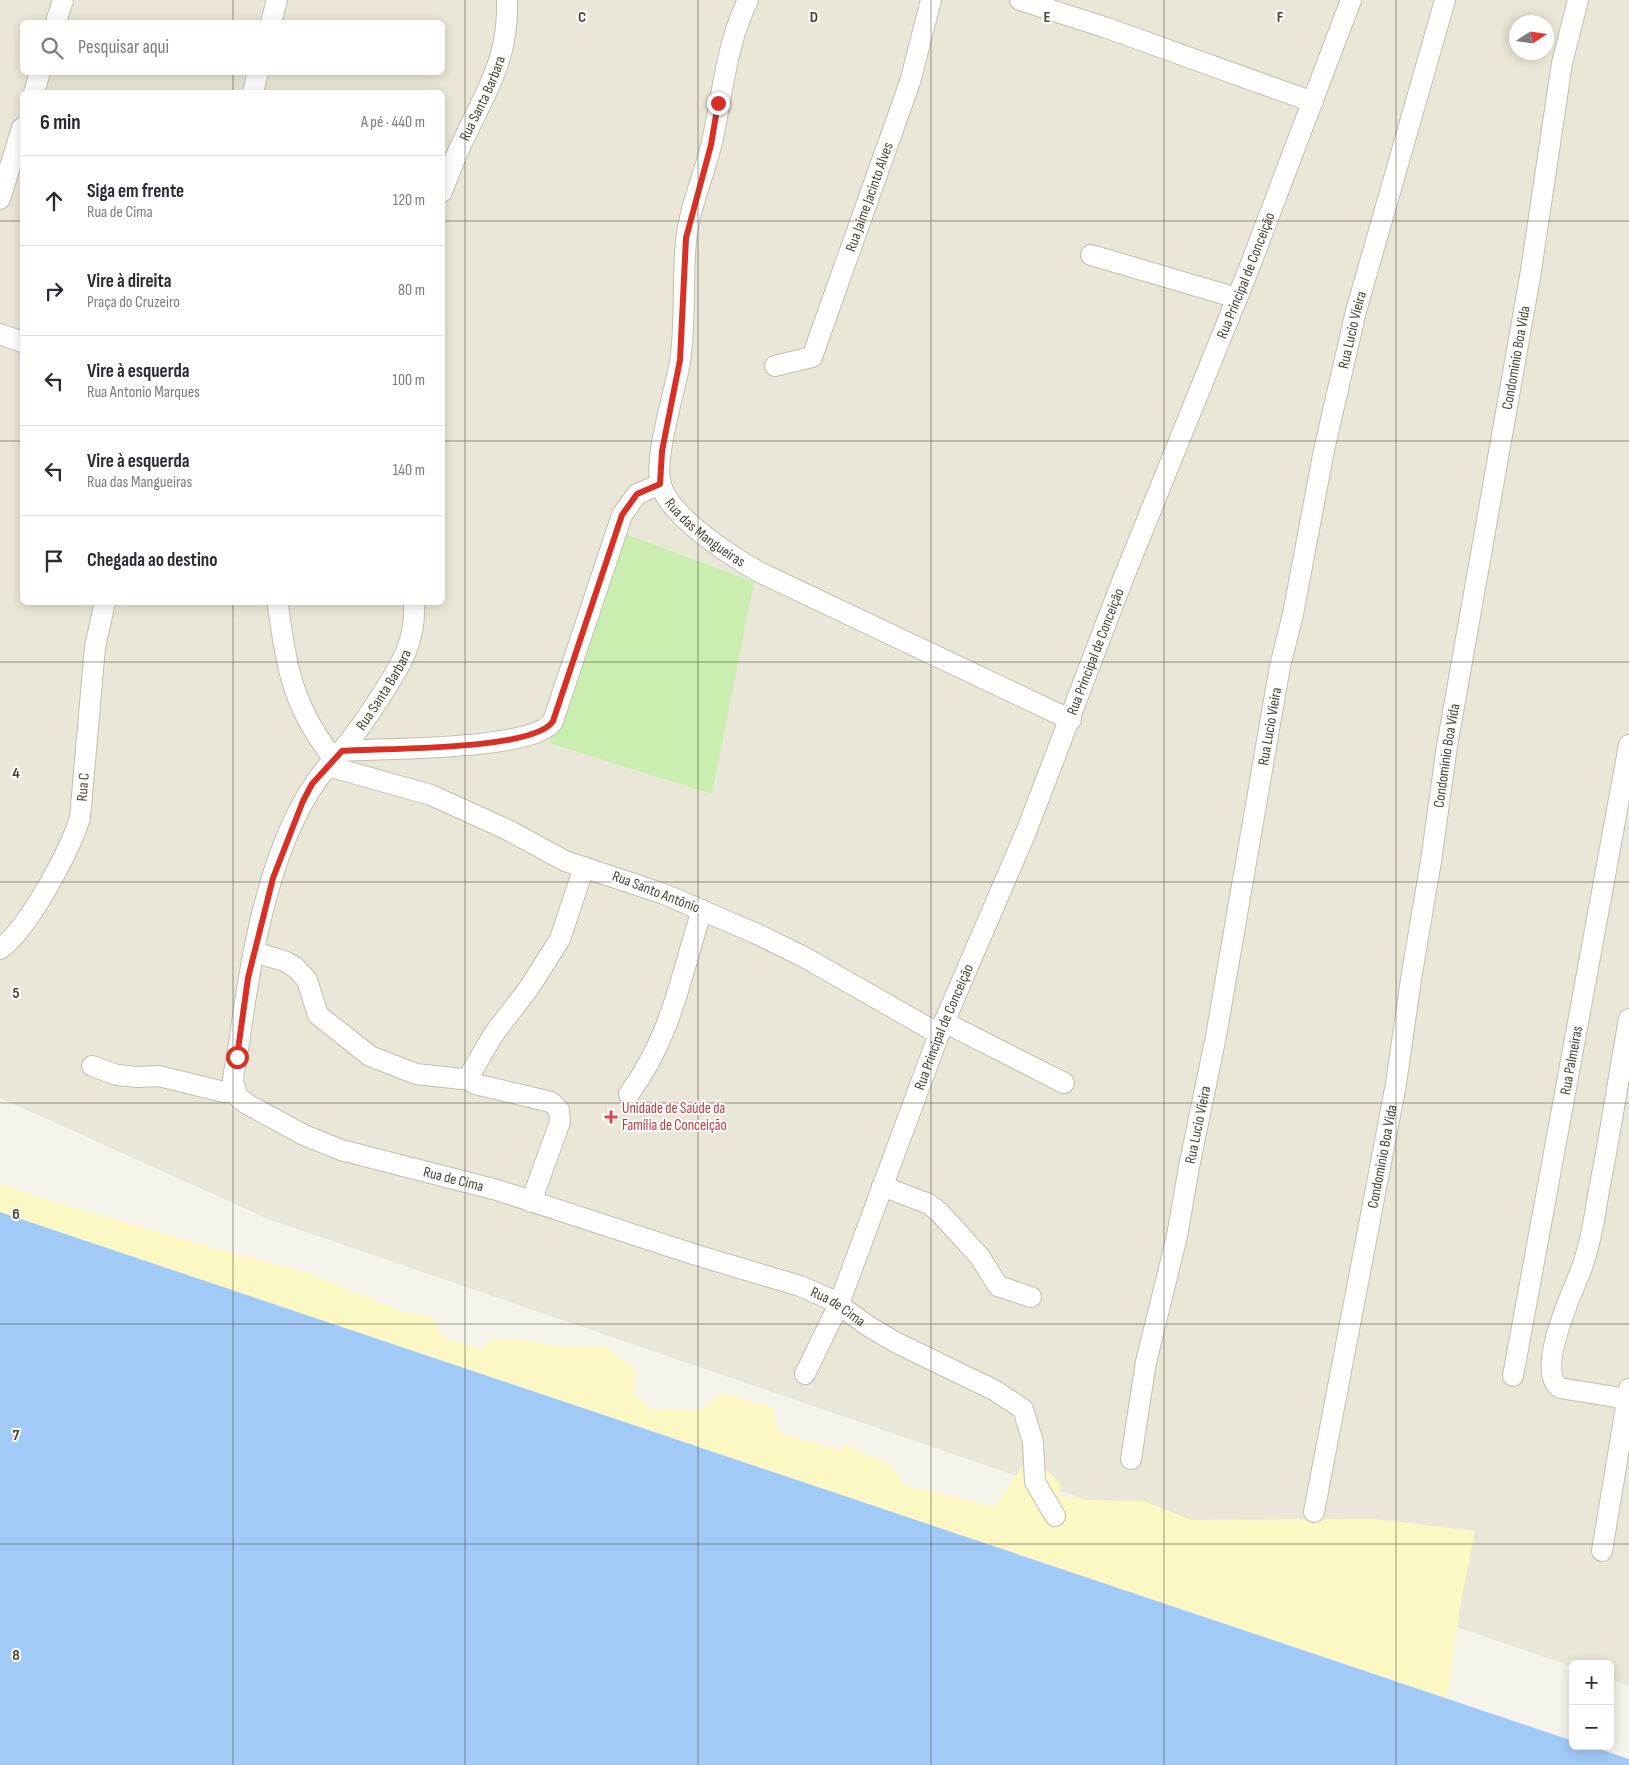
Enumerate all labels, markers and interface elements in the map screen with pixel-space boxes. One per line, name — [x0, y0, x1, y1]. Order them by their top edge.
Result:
text: C — [578, 8, 586, 27]
text: D — [810, 8, 818, 27]
text: E — [1044, 8, 1051, 27]
text: F — [1277, 8, 1284, 27]
north arrow — [1509, 15, 1554, 60]
search box — [20, 20, 445, 75]
icon: search — [38, 34, 66, 62]
text: Pesquisar aqui — [78, 36, 169, 59]
street label: Rua Santa Barbara — [455, 53, 510, 144]
route end — [707, 92, 730, 115]
text: 6 min — [40, 110, 81, 135]
text: A pé · 440 m — [361, 113, 425, 132]
street label: Rua Jaime Jacinto Alves — [841, 140, 897, 254]
text: Siga em frente — [87, 180, 184, 203]
icon: ahead — [40, 187, 68, 215]
text: 120 m — [393, 191, 425, 210]
text: Rua de Cima — [87, 203, 153, 222]
street label: Rua Principal de Conceição — [1212, 210, 1279, 341]
text: Vire à direita — [87, 270, 171, 293]
icon: right — [40, 277, 68, 305]
text: 80 m — [398, 281, 425, 300]
street label: Rua Lucio Vieira — [1334, 289, 1371, 370]
text: Praça do Cruzeiro — [87, 293, 180, 312]
street label: Condominio Boa Vida — [1497, 304, 1534, 411]
text: Vire à esquerda — [87, 360, 189, 383]
icon: left — [40, 367, 68, 395]
text: 100 m — [392, 371, 425, 390]
text: Rua Antonio Marques — [87, 383, 200, 402]
text: Vire à esquerda — [87, 450, 189, 473]
icon: left — [40, 457, 68, 485]
text: 140 m — [393, 461, 425, 480]
text: Rua das Mangueiras — [87, 473, 192, 492]
street label: Rua das Mangueiras — [661, 494, 749, 571]
icon: arrive — [40, 547, 68, 575]
text: Chegada ao destino — [87, 549, 217, 572]
street label: Rua Principal de Conceição — [1062, 585, 1128, 718]
street label: Rua Santa Barbara — [352, 646, 416, 734]
street label: Rua Lucio Vieira — [1253, 686, 1286, 767]
street label: Condominio Boa Vida — [1429, 702, 1464, 809]
text: 4 — [12, 764, 20, 783]
street label: Rua C — [72, 772, 93, 802]
street label: Rua Santo Antônio — [609, 867, 703, 917]
street label: Rua Principal de Conceição — [910, 961, 978, 1093]
text: 5 — [12, 984, 20, 1003]
street label: Rua Palmeiras — [1555, 1024, 1587, 1096]
route start — [226, 1046, 249, 1069]
street label: Rua Lucio Vieira — [1180, 1084, 1215, 1165]
place label: Unidade de Saúde da Família de Conceição — [622, 1099, 727, 1135]
street label: Condominio Boa Vida — [1363, 1103, 1401, 1210]
marker: Unidade de Saúde da Família de Conceição — [604, 1110, 618, 1124]
street label: Rua de Cima — [421, 1162, 486, 1196]
text: 6 — [12, 1205, 20, 1224]
street label: Rua de Cima — [808, 1282, 869, 1331]
text: 7 — [13, 1426, 20, 1445]
text: 8 — [12, 1646, 20, 1665]
map controls — [1569, 1660, 1614, 1750]
button: + — [1569, 1660, 1614, 1705]
button: − — [1569, 1705, 1614, 1750]

